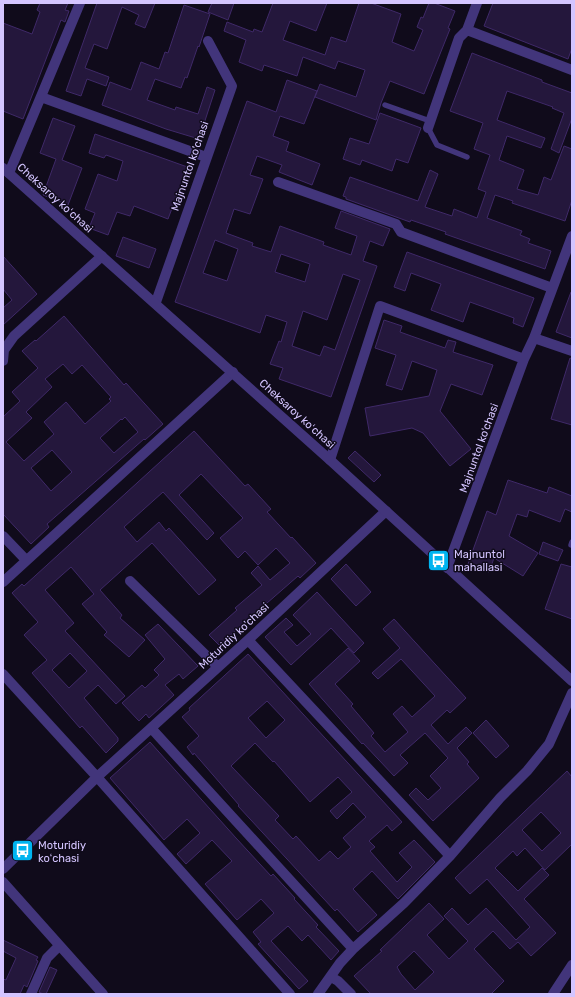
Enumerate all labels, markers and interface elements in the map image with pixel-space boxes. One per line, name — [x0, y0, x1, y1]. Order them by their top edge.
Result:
street label: Majnuntol ko'chasi — [169, 119, 211, 213]
street label: Cheksaroy koʻchasi — [14, 161, 96, 235]
street label: Cheksaroy koʻchasi — [256, 377, 338, 451]
street label: Majnuntol ko'chasi — [457, 402, 501, 494]
bus stop icon: Majnuntol mahallasi — [425, 547, 451, 573]
place label: Majnuntol mahallasi — [454, 548, 505, 574]
street label: Moturidiy ko'chasi — [196, 600, 272, 672]
bus stop icon: Moturidiy koʻchasi — [9, 838, 35, 864]
place label: Moturidiy koʻchasi — [38, 839, 86, 865]

